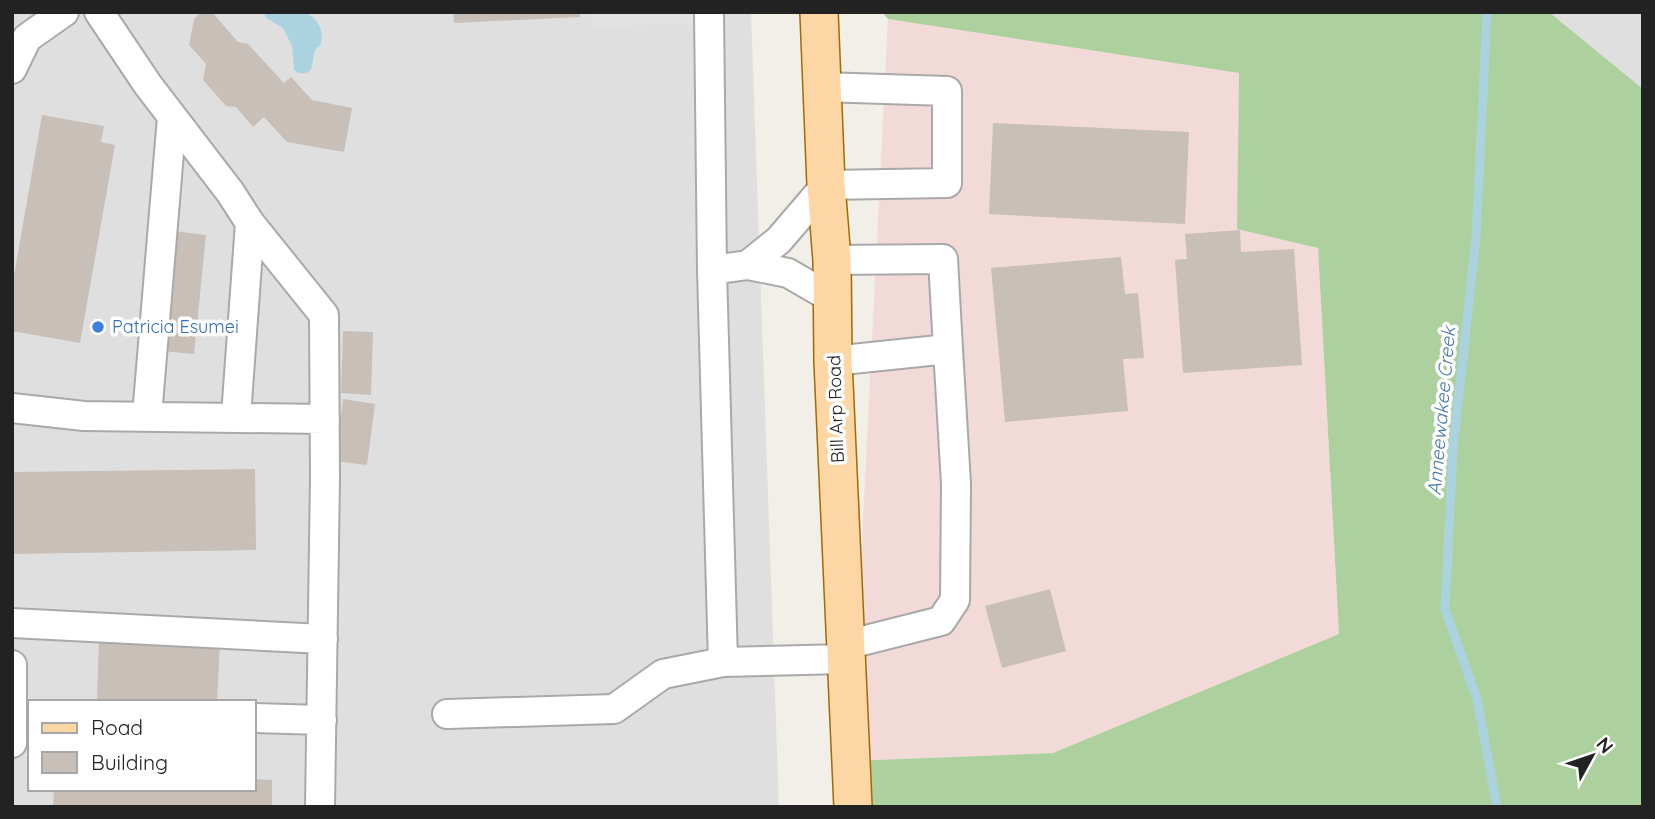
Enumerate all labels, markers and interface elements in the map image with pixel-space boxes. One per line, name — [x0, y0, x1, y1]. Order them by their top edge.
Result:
place label: Patricia Esumei — [112, 315, 239, 338]
marker: Patricia Esumei — [90, 319, 106, 335]
water label: Anneewakee Creek — [1422, 324, 1460, 496]
street label: Bill Arp Road — [822, 355, 849, 463]
legend — [28, 700, 256, 791]
text: Road — [91, 714, 143, 740]
north arrow — [1557, 721, 1627, 791]
text: N — [1591, 732, 1619, 758]
text: Building — [91, 749, 168, 775]

